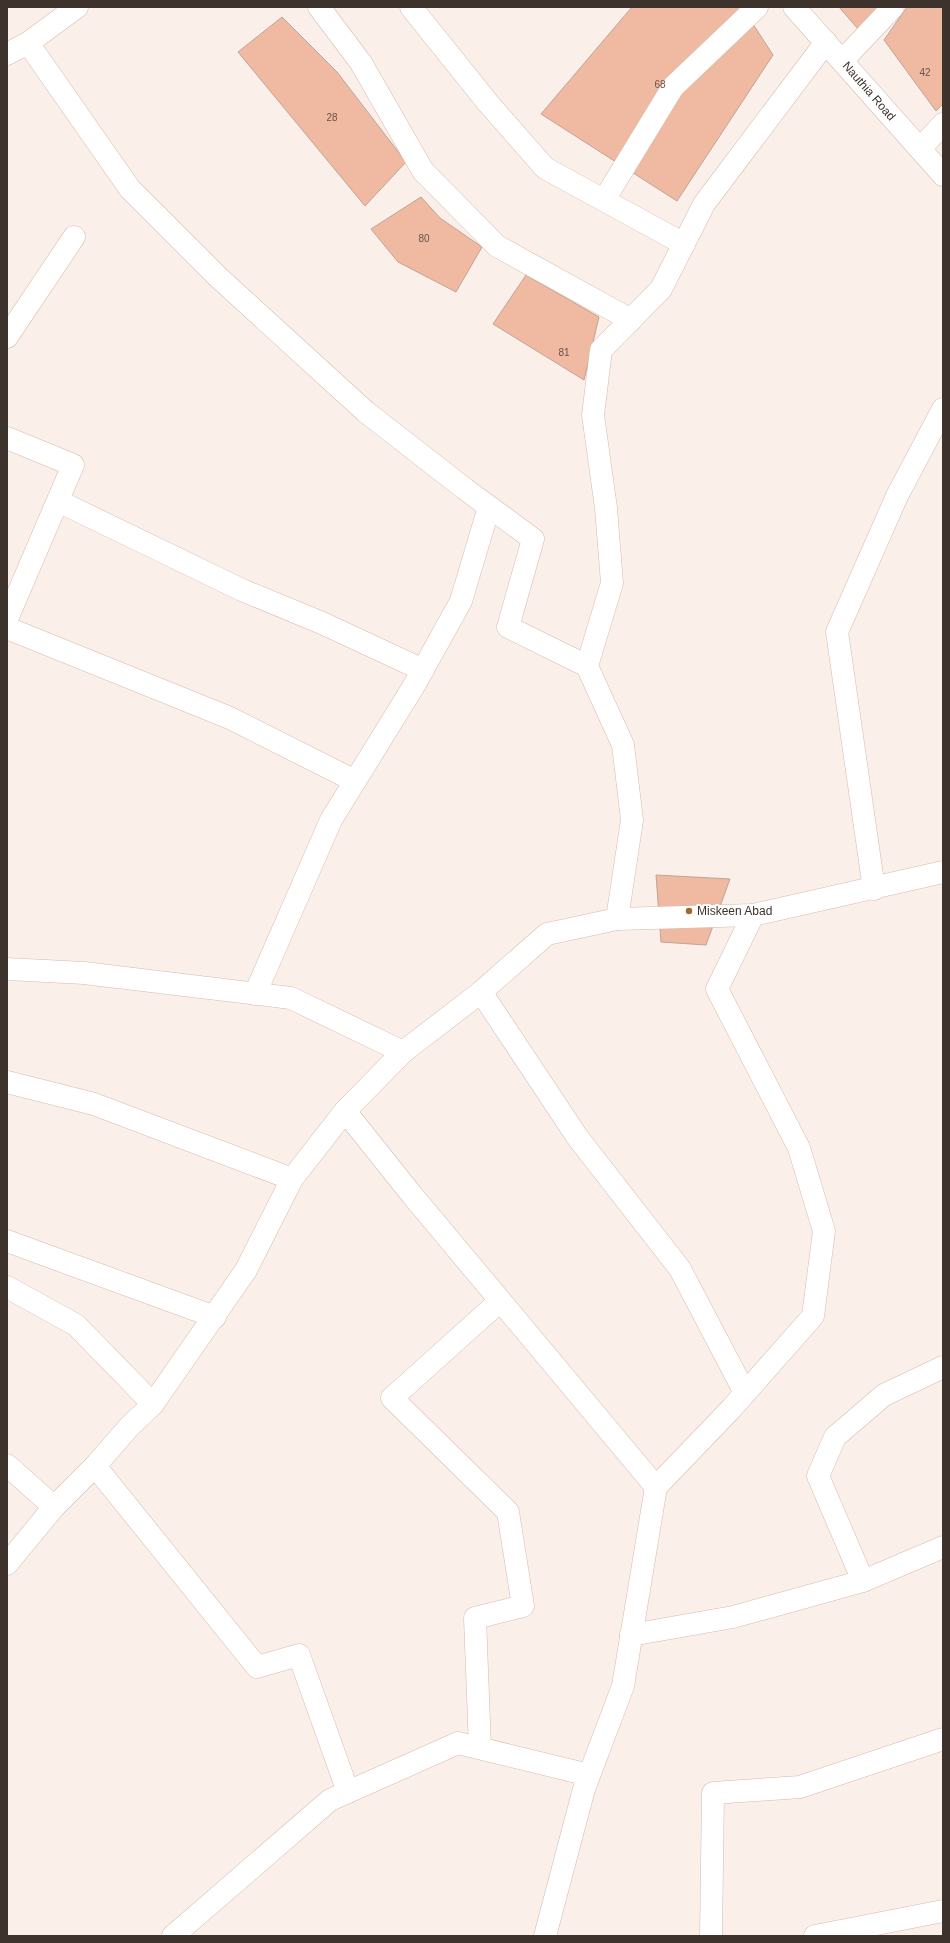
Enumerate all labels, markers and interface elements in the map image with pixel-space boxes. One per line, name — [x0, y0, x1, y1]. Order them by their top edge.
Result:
street label: Nauthia Road — [840, 59, 898, 123]
house number: 42 — [919, 67, 931, 78]
house number: 68 — [654, 79, 666, 90]
house number: 28 — [326, 112, 338, 123]
house number: 80 — [418, 233, 430, 244]
house number: 81 — [558, 347, 570, 358]
place label: Miskeen Abad — [697, 904, 772, 918]
marker: Miskeen Abad — [684, 906, 694, 916]

